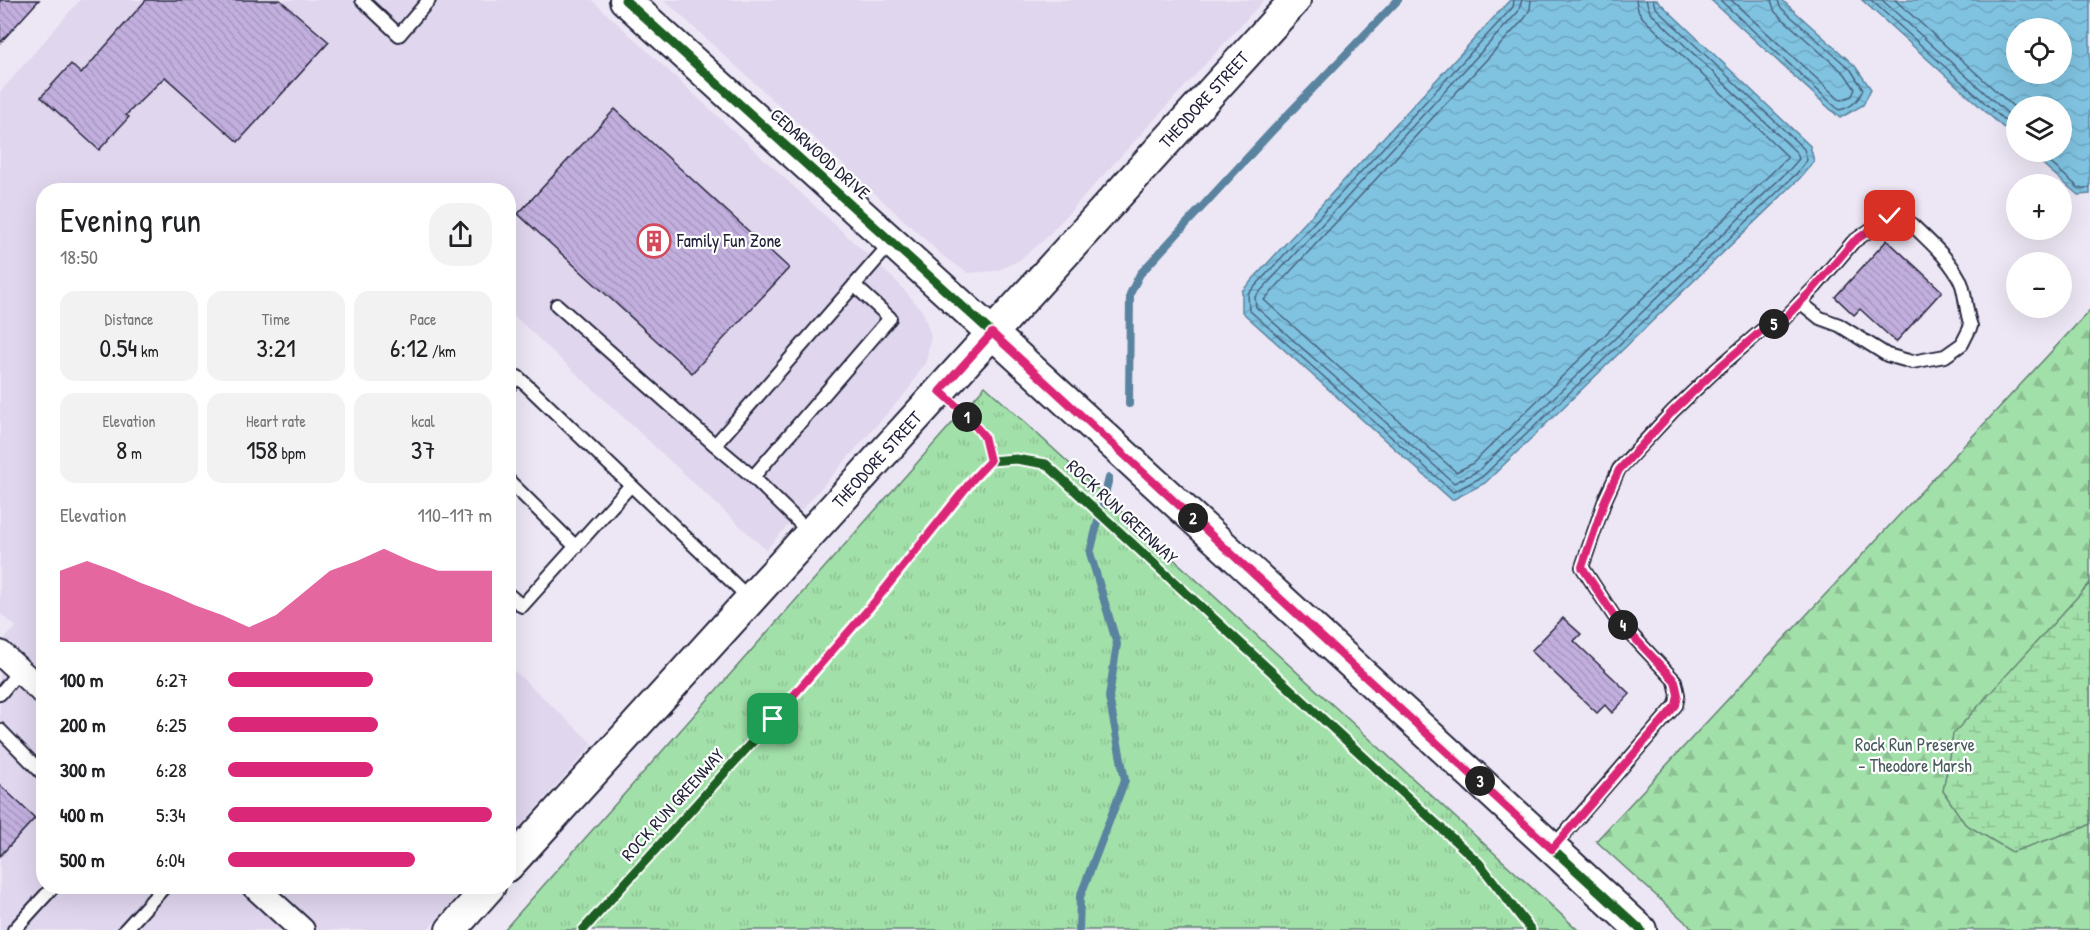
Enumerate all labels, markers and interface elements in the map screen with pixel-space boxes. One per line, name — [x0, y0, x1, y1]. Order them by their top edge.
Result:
map controls — [2006, 18, 2072, 318]
button: locate — [2006, 18, 2072, 84]
street label: THEODORE STREET — [1153, 45, 1255, 154]
button: layers — [2006, 96, 2072, 162]
street label: CEDARWOOD DRIVE — [765, 102, 876, 205]
button: + — [2006, 174, 2072, 240]
pin — [1864, 190, 1915, 241]
text: Evening run — [60, 198, 201, 242]
icon: check — [1873, 199, 1906, 232]
button: share — [429, 203, 492, 266]
building icon: Family Fun Zone — [636, 223, 672, 259]
place label: Family Fun Zone — [676, 228, 782, 253]
text: 18:50 — [60, 243, 98, 270]
button: − — [2006, 252, 2072, 318]
text: Distance — [105, 308, 153, 330]
text: Time — [262, 308, 290, 330]
text: Pace — [410, 308, 436, 330]
pin: 5 — [1759, 309, 1789, 339]
text: 5 — [1771, 313, 1777, 335]
text: 0.54 — [99, 330, 137, 365]
text: 3:21 — [256, 330, 296, 365]
text: 6:12 — [390, 330, 428, 365]
text: km — [137, 340, 159, 362]
text: /km — [428, 340, 456, 362]
pin: 1 — [952, 402, 982, 432]
street label: THEODORE STREET — [826, 405, 928, 513]
text: 1 — [964, 406, 970, 428]
text: Elevation — [102, 410, 156, 432]
text: Heart rate — [246, 410, 306, 432]
text: kcal — [411, 410, 435, 432]
text: 8 — [116, 432, 127, 467]
text: 158 — [246, 432, 278, 467]
text: 37 — [411, 432, 435, 467]
text: m — [127, 442, 142, 464]
text: bpm — [278, 442, 306, 464]
street label: ROCK RUN GREENWAY — [1061, 454, 1183, 570]
text: Elevation — [60, 501, 126, 528]
text: 110–117 m — [418, 501, 492, 528]
pin: 2 — [1178, 503, 1208, 533]
text: 2 — [1189, 507, 1197, 529]
pin: 4 — [1608, 610, 1638, 640]
text: 4 — [1620, 614, 1626, 636]
text: 100 m — [60, 666, 103, 693]
text: 6:27 — [156, 666, 188, 693]
pin — [747, 693, 798, 744]
icon: arrive — [756, 702, 789, 735]
text: 200 m — [60, 711, 105, 738]
text: 6:25 — [156, 711, 186, 738]
park label: Rock Run Preserve - Theodore Marsh — [1855, 732, 1975, 778]
street label: ROCK RUN GREENWAY — [615, 743, 730, 866]
text: 300 m — [60, 756, 105, 783]
text: 6:28 — [156, 756, 187, 783]
pin: 3 — [1465, 766, 1495, 796]
text: 3 — [1476, 770, 1484, 792]
text: 400 m — [60, 801, 104, 828]
text: 5:34 — [156, 801, 186, 828]
text: 500 m — [60, 846, 105, 873]
text: 6:04 — [156, 846, 185, 873]

